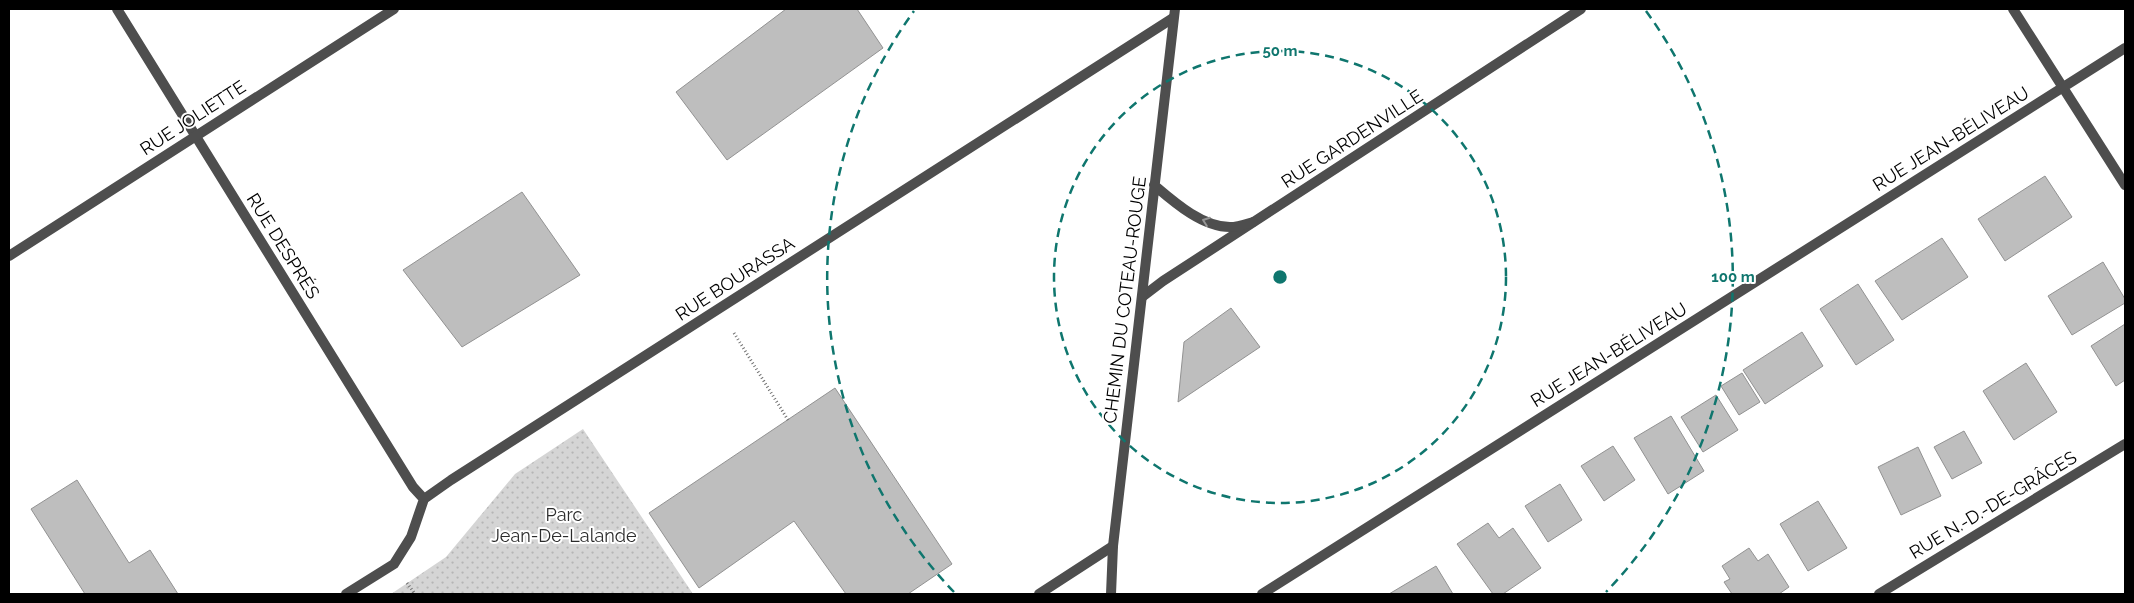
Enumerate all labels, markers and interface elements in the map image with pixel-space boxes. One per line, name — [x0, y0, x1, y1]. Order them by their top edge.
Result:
text: 50 m — [1262, 42, 1298, 60]
street label: RUE JOLIETTE — [136, 76, 249, 159]
street label: RUE JEAN-BÉLIVEAU — [1868, 81, 2033, 195]
street label: RUE GARDENVILLE — [1277, 85, 1426, 192]
street label: CHEMIN DU COTEAU-ROUGE — [1099, 175, 1150, 425]
street label: RUE DESPRÉS — [243, 189, 325, 302]
one-way arrow — [1202, 217, 1211, 227]
street label: RUE BOURASSA — [671, 232, 798, 325]
centre of rings — [1271, 268, 1289, 286]
text: 100 m — [1711, 268, 1755, 286]
street label: RUE JEAN-BÉLIVEAU — [1526, 297, 1691, 411]
street label: RUE N.-D.-DE-GRÂCES — [1905, 445, 2080, 563]
park label: Parc Jean-De-Lalande — [491, 504, 637, 546]

